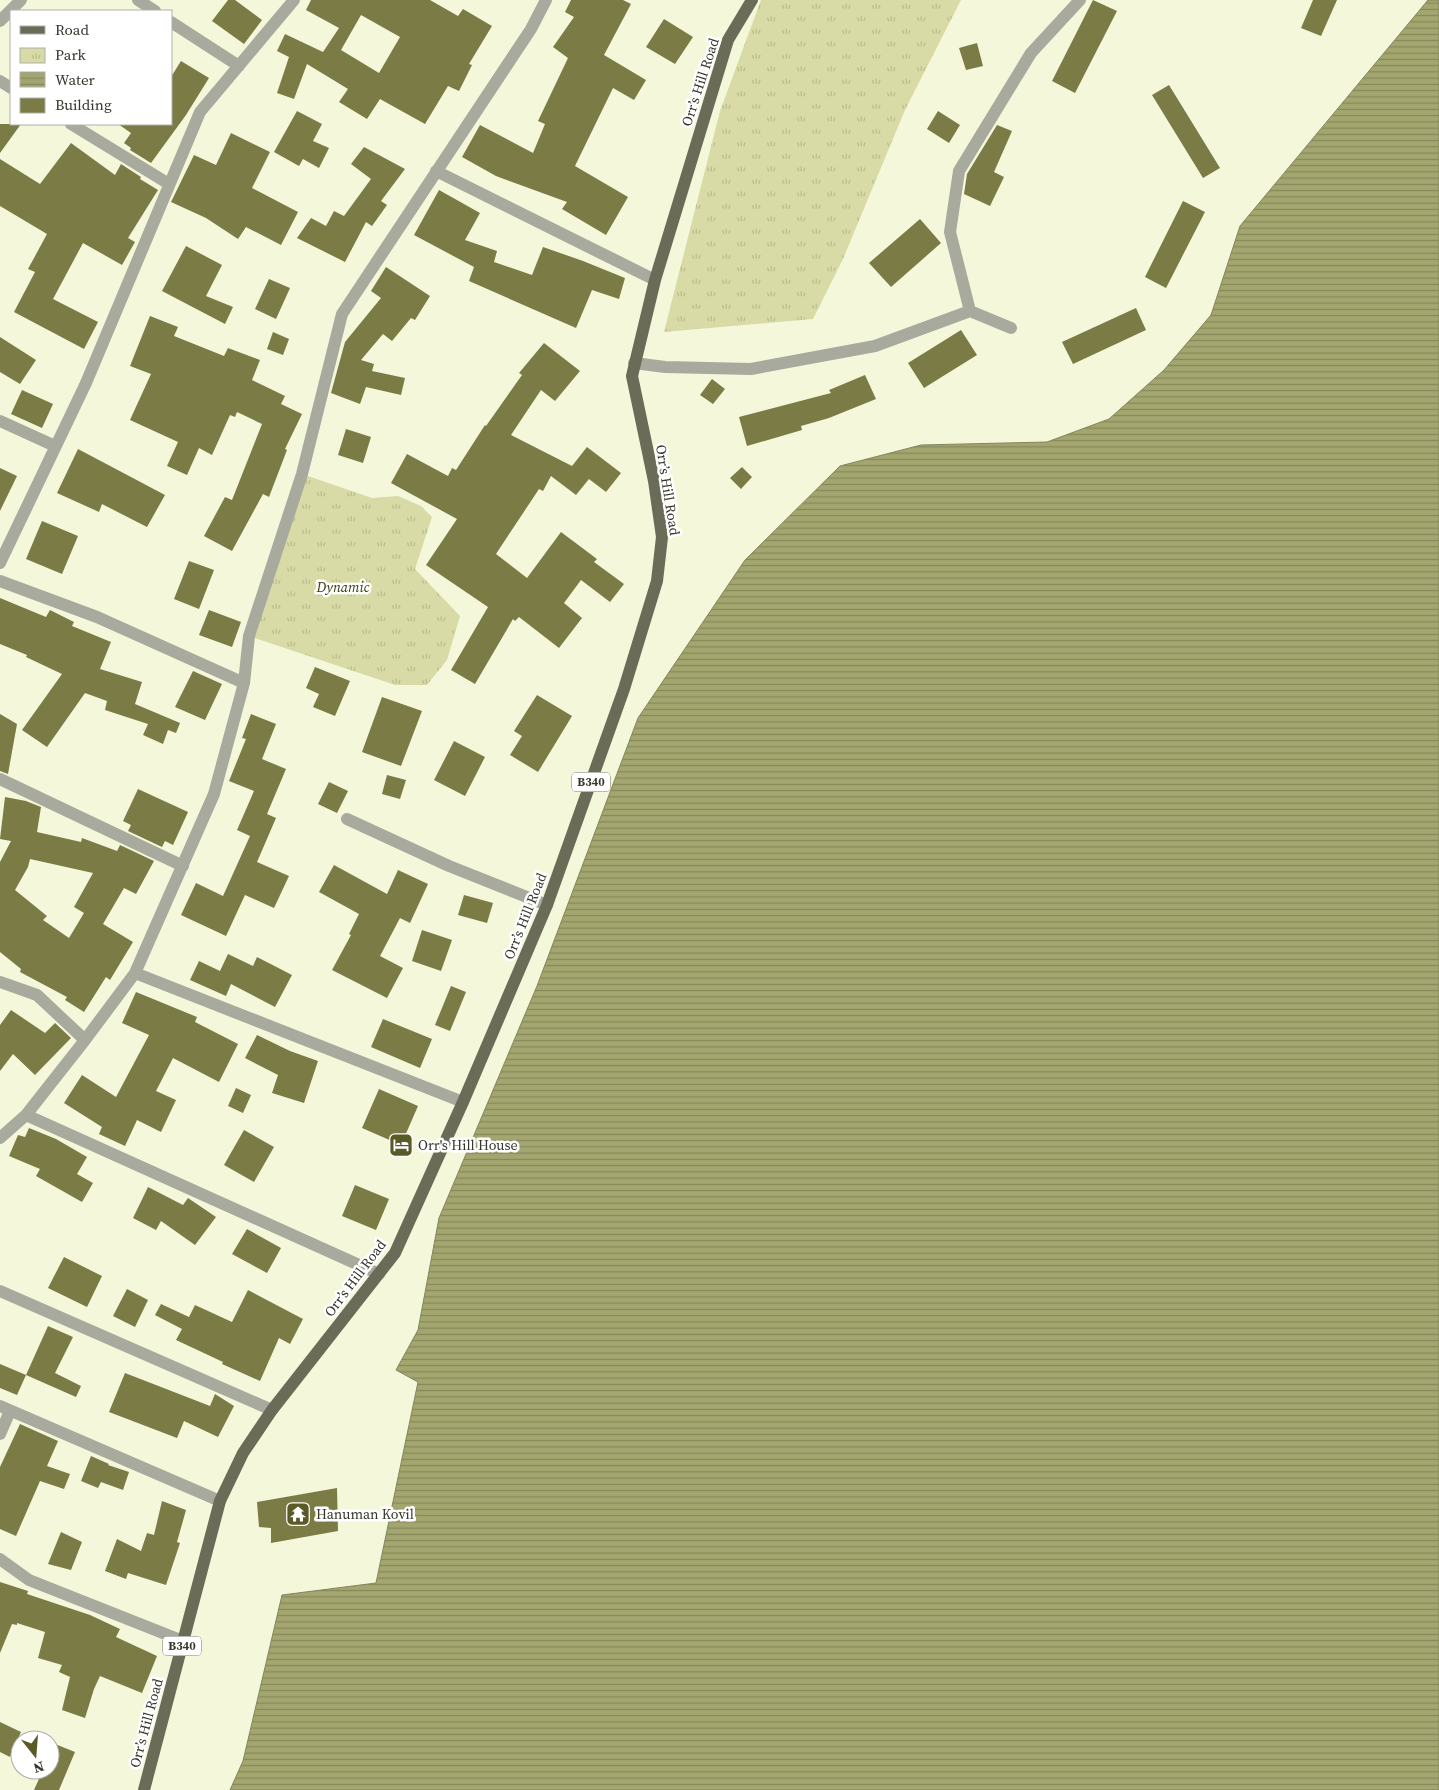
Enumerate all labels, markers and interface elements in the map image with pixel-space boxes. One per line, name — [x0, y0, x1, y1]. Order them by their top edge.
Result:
legend — [10, 10, 172, 125]
text: Road — [55, 19, 89, 40]
street label: Orr’s Hill Road — [676, 35, 724, 129]
text: Park — [55, 44, 87, 65]
text: Water — [55, 69, 96, 90]
text: Building — [55, 94, 112, 115]
street label: Orr’s Hill Road — [651, 443, 685, 537]
park label: Dynamic — [315, 577, 370, 597]
road number: B340 — [572, 772, 610, 792]
street label: Orr’s Hill Road — [499, 870, 551, 962]
hotel icon: Orr's Hill House — [388, 1132, 414, 1158]
place label: Orr's Hill House — [418, 1135, 518, 1155]
street label: Orr’s Hill Road — [319, 1235, 391, 1321]
temple icon: Hanuman Kovil — [285, 1501, 311, 1527]
place label: Hanuman Kovil — [316, 1504, 414, 1524]
road number: B340 — [163, 1636, 201, 1655]
street label: Orr’s Hill Road — [124, 1676, 168, 1770]
north arrow — [10, 1730, 60, 1780]
text: N — [31, 1756, 47, 1778]

